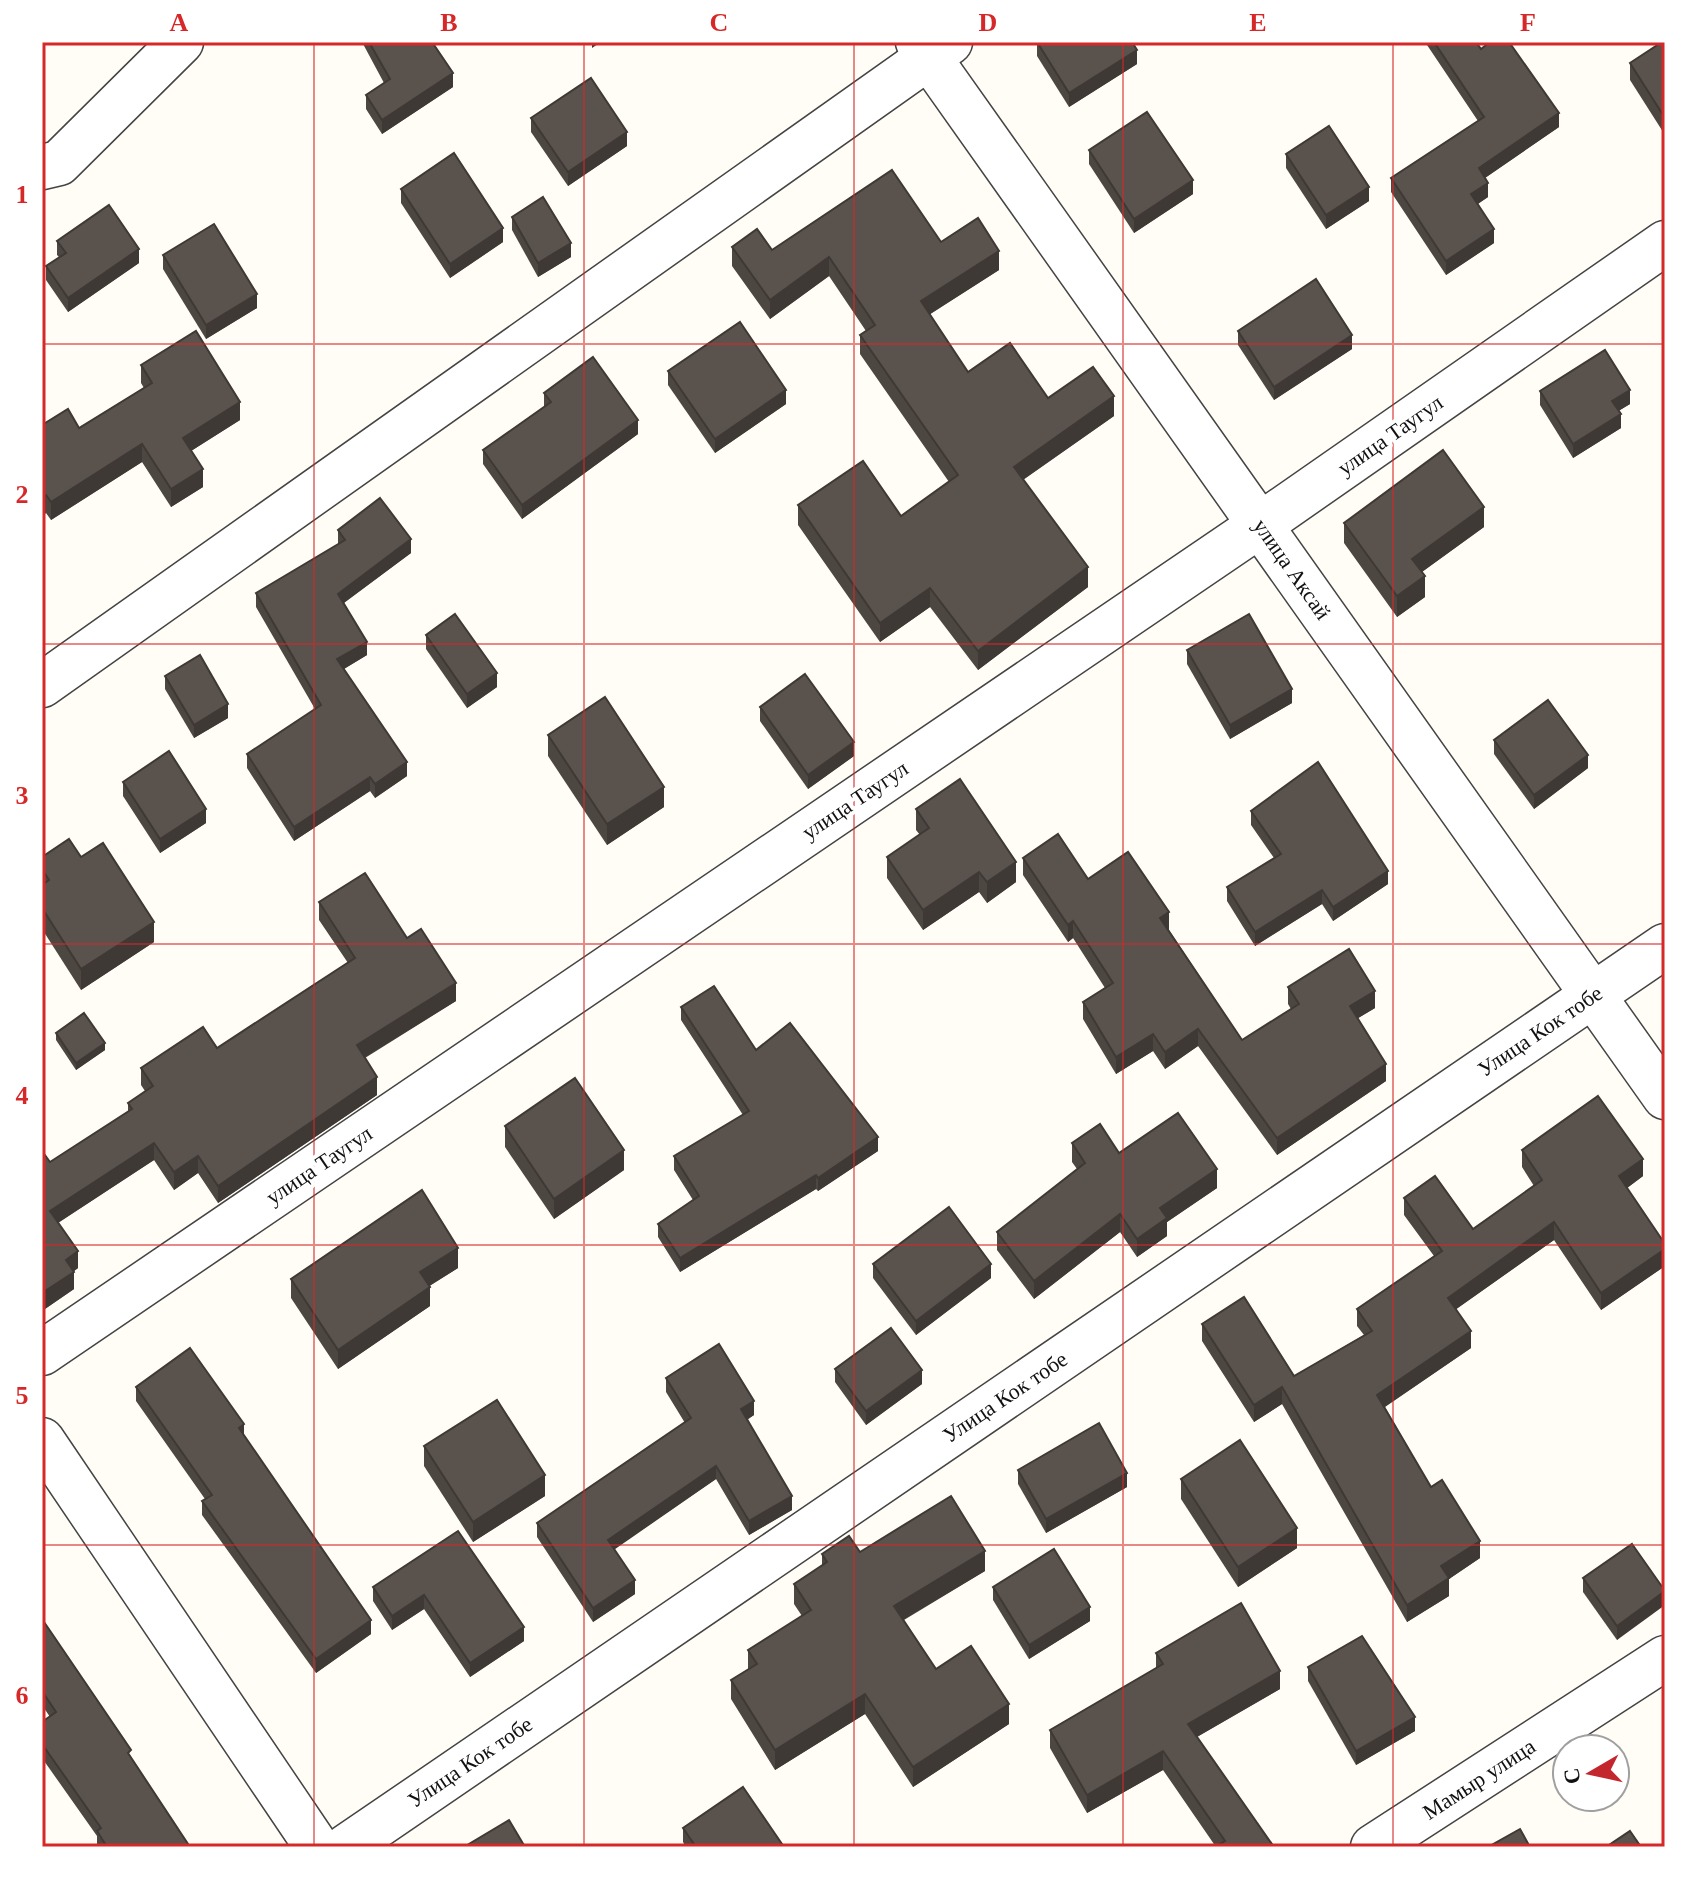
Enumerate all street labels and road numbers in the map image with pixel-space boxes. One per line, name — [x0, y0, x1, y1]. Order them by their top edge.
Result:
street label: улица Таугул — [1333, 390, 1447, 480]
street label: улица Аксай — [1248, 514, 1336, 624]
street label: улица Таугул — [797, 755, 913, 845]
street label: Улица Кок тобе — [1473, 980, 1607, 1082]
street label: улица Таугул — [261, 1120, 377, 1210]
street label: Улица Кок тобе — [938, 1346, 1072, 1448]
street label: Улица Кок тобе — [403, 1711, 537, 1813]
street label: Мамыр улица — [1418, 1733, 1540, 1825]

